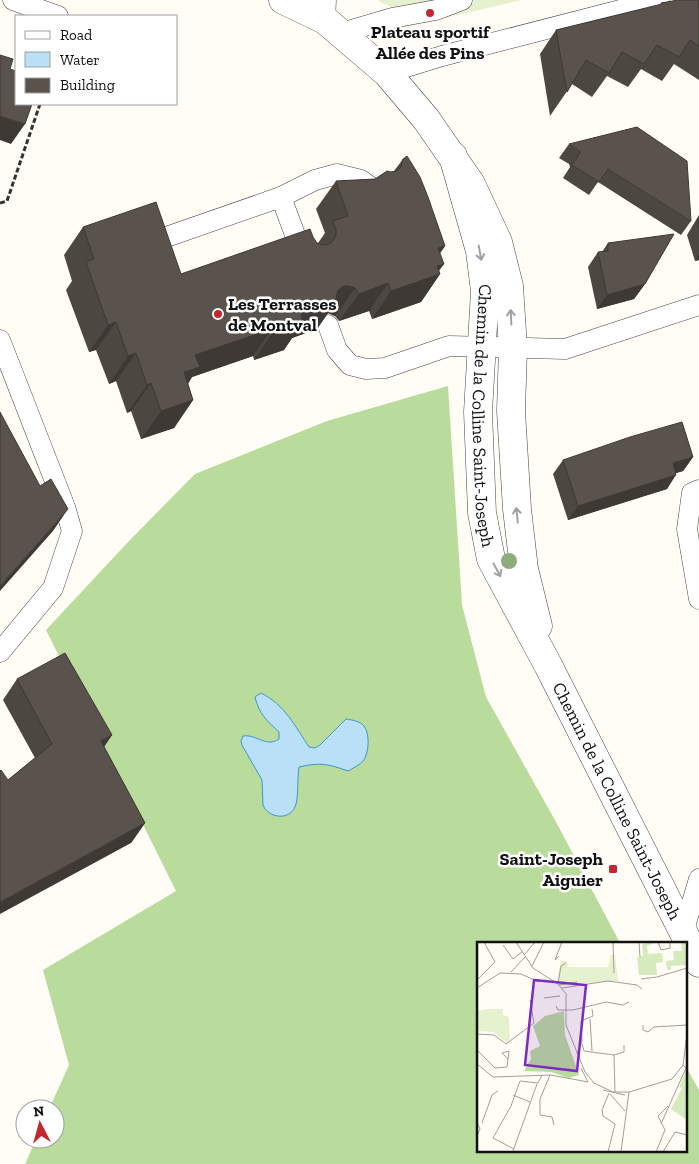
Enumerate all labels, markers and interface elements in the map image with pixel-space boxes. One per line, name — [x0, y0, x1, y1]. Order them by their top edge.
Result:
marker: Plateau sportif Allée des Pins — [424, 7, 436, 19]
legend — [15, 15, 178, 105]
place label: Plateau sportif Allée des Pins — [371, 21, 491, 64]
text: Road — [60, 26, 93, 44]
text: Water — [60, 51, 100, 69]
text: Building — [60, 76, 115, 94]
one-way arrow — [475, 245, 485, 261]
street label: Chemin de la Colline Saint-Joseph — [467, 283, 499, 549]
place label: Les Terrasses de Montval — [228, 293, 336, 336]
marker: Les Terrasses de Montval — [212, 308, 224, 320]
one-way arrow — [506, 310, 516, 326]
one-way arrow — [512, 507, 522, 523]
one-way arrow — [492, 563, 502, 578]
street label: Chemin de la Colline Saint-Joseph — [548, 679, 686, 923]
place label: Saint-Joseph Aiguier — [500, 848, 604, 891]
marker: Saint-Joseph Aiguier — [607, 863, 619, 875]
inset map — [477, 942, 686, 1152]
north arrow — [15, 1099, 65, 1149]
text: N — [33, 1103, 45, 1121]

